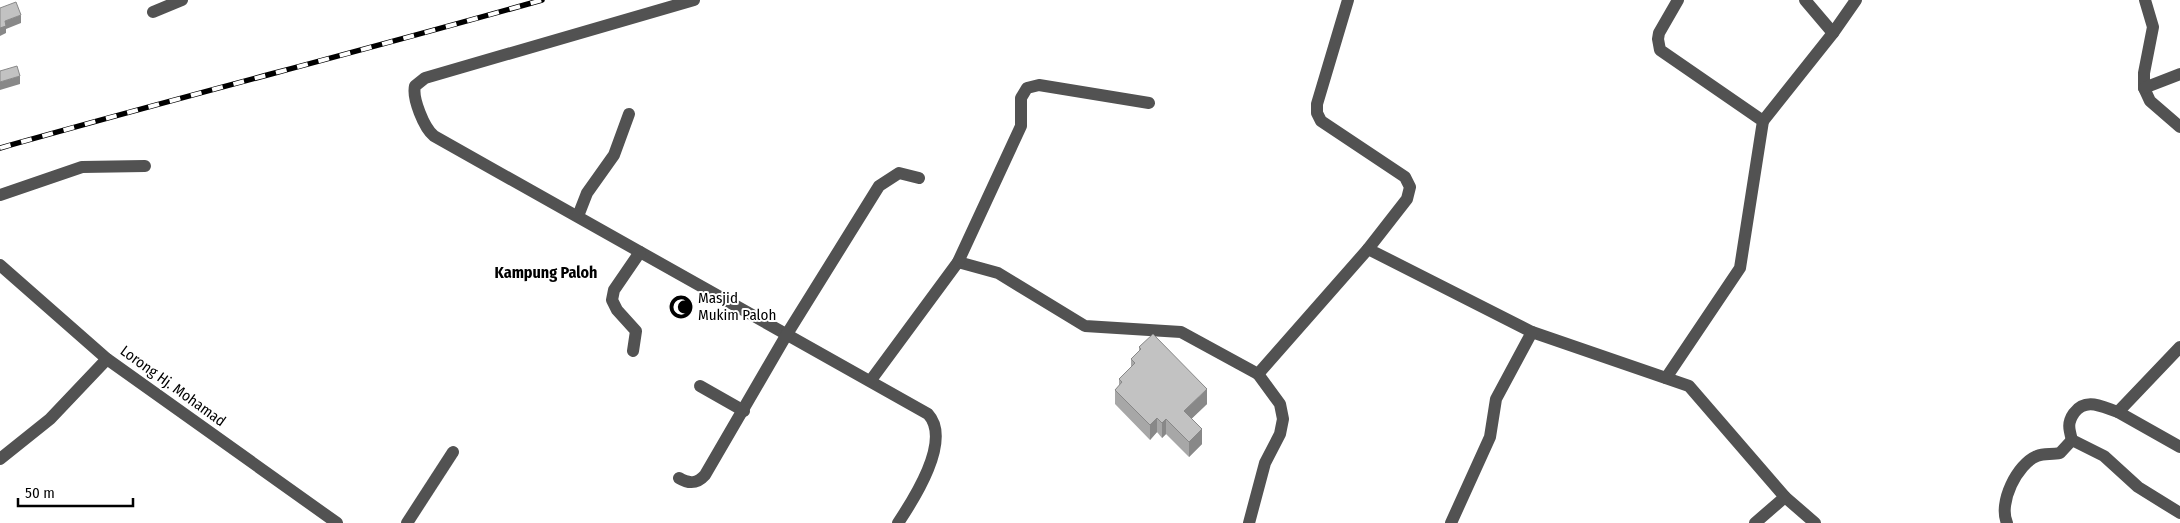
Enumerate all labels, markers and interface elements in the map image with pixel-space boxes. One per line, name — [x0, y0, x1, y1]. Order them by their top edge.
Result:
district label: Kampung Paloh — [495, 263, 597, 282]
place label: Masjid Mukim Paloh — [698, 289, 776, 324]
mosque icon: Masjid Mukim Paloh — [668, 294, 694, 320]
street label: Lorong Hj. Mohamad — [117, 342, 229, 430]
scale bar — [18, 476, 132, 508]
text: 50 m — [25, 484, 55, 502]

